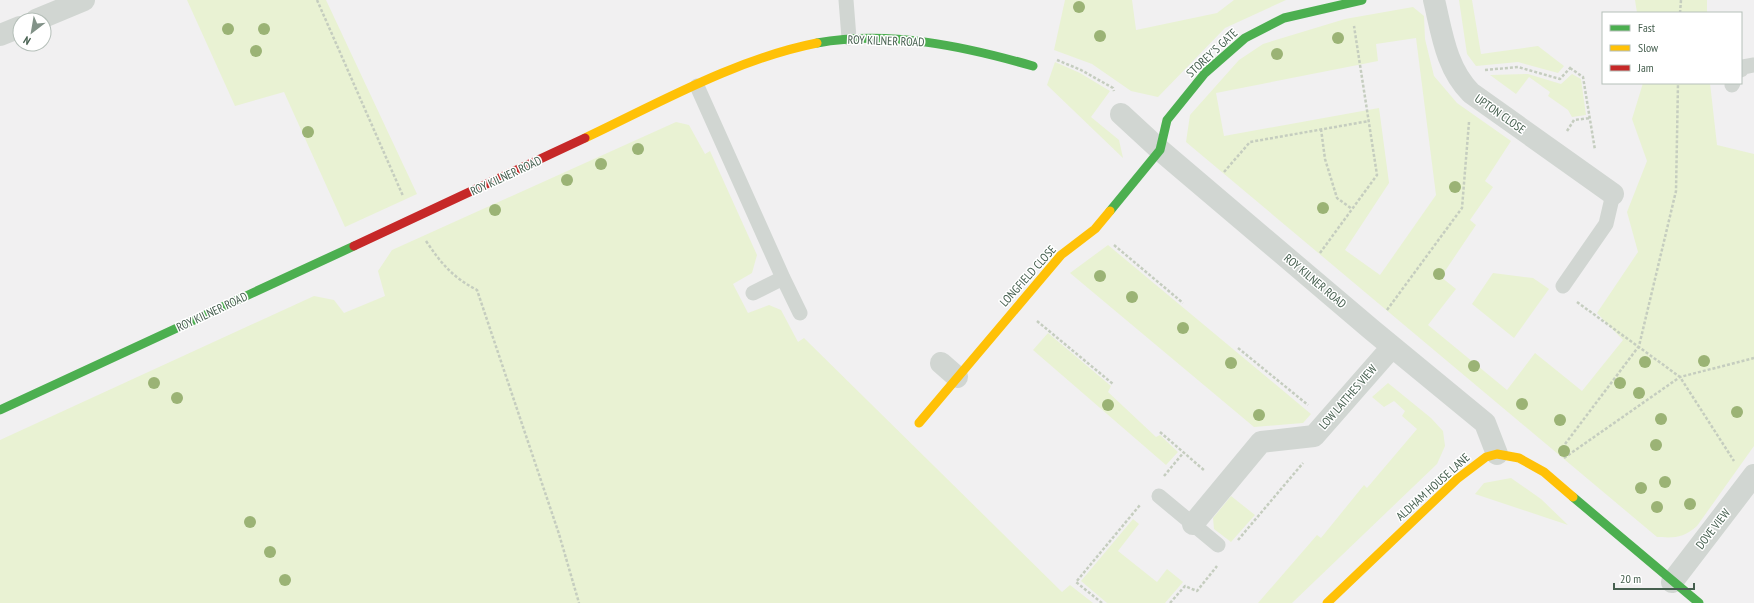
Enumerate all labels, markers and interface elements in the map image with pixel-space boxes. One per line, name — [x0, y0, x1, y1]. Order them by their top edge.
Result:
north arrow — [12, 12, 52, 52]
legend — [1602, 12, 1742, 84]
text: Fast — [1638, 20, 1656, 35]
street label: STOREY'S GATE — [1183, 25, 1240, 80]
street label: ROY KILNER ROAD — [847, 32, 925, 49]
text: N — [21, 33, 33, 48]
text: Slow — [1638, 40, 1659, 55]
text: Jam — [1637, 60, 1654, 75]
street label: UPTON CLOSE — [1472, 91, 1529, 137]
street label: ROY KILNER ROAD — [468, 153, 544, 199]
street label: LONGFIELD CLOSE — [996, 242, 1059, 309]
street label: ROY KILNER ROAD — [1281, 250, 1350, 311]
street label: ROY KILNER ROAD — [174, 289, 250, 335]
street label: LOW LAITHES VIEW — [1316, 361, 1380, 432]
street label: ALDHAM HOUSE LANE — [1393, 450, 1472, 524]
street label: DOVE VIEW — [1692, 506, 1733, 552]
scale bar — [1614, 565, 1694, 591]
text: 20 m — [1620, 571, 1641, 586]

